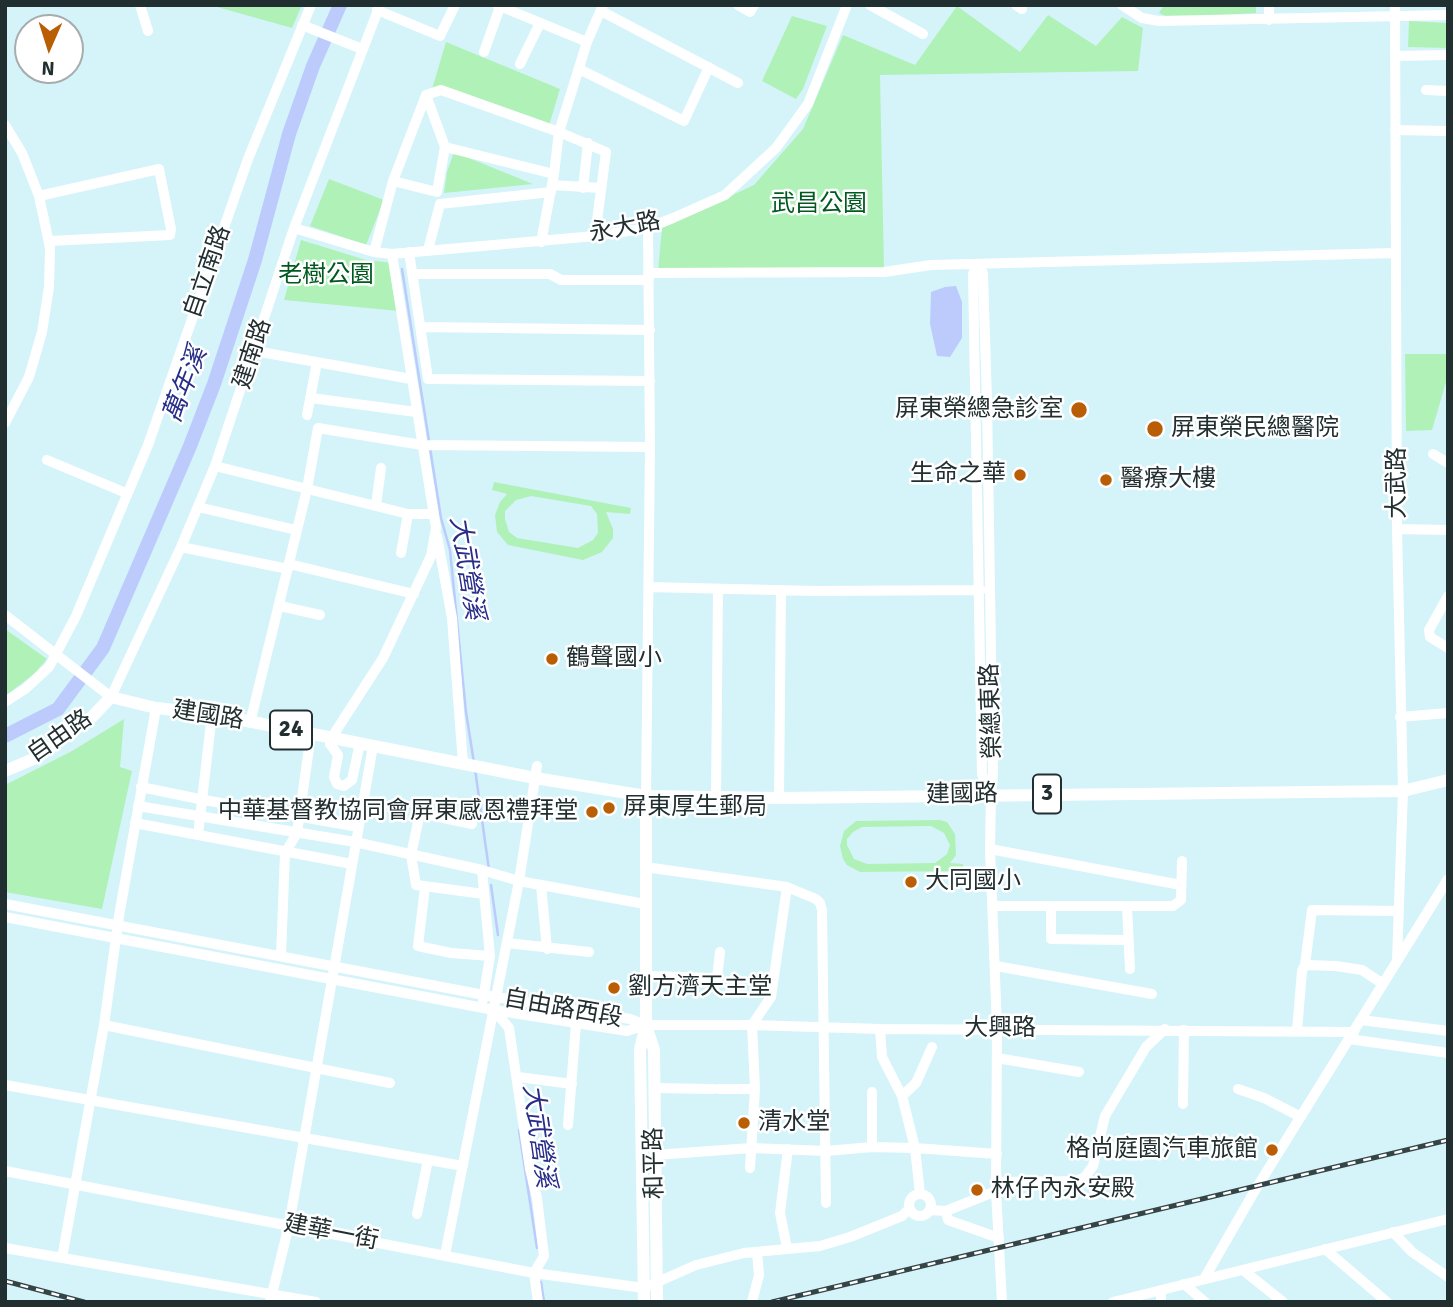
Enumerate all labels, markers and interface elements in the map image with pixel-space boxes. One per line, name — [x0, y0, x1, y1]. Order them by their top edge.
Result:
north arrow — [14, 14, 84, 84]
text: N — [41, 56, 55, 80]
park label: 武昌公園 — [771, 191, 867, 219]
street label: 永大路 — [587, 207, 663, 249]
street label: 自立南路 — [179, 222, 237, 322]
park label: 老樹公園 — [278, 262, 374, 290]
street label: 建南路 — [228, 315, 278, 393]
water label: 萬年溪 — [157, 343, 215, 427]
place label: 屏東榮總急診室 — [895, 396, 1063, 424]
marker: 屏東榮總急診室 — [1069, 400, 1089, 420]
place label: 屏東榮民總醫院 — [1171, 415, 1339, 443]
marker: 屏東榮民總醫院 — [1145, 419, 1165, 439]
street label: 大武路 — [1384, 447, 1412, 519]
place label: 生命之華 — [910, 461, 1006, 489]
place label: 醫療大樓 — [1120, 466, 1216, 494]
marker: 生命之華 — [1012, 467, 1028, 483]
marker: 醫療大樓 — [1098, 472, 1114, 488]
water label: 大武營溪 — [442, 514, 490, 622]
place label: 鶴聲國小 — [566, 645, 662, 673]
marker: 鶴聲國小 — [544, 651, 560, 667]
street label: 榮總東路 — [976, 663, 1008, 759]
street label: 建國路 — [170, 696, 246, 736]
street label: 自由路 — [22, 705, 98, 769]
road number: 24 — [270, 710, 312, 750]
road number: 3 — [1033, 774, 1061, 814]
street label: 建國路 — [926, 780, 998, 810]
place label: 屏東厚生郵局 — [623, 794, 767, 822]
place label: 中華基督教協同會屏東感恩禮拜堂 — [218, 798, 578, 826]
marker: 屏東厚生郵局 — [601, 800, 617, 816]
marker: 中華基督教協同會屏東感恩禮拜堂 — [584, 804, 600, 820]
place label: 大同國小 — [925, 868, 1021, 896]
marker: 大同國小 — [903, 874, 919, 890]
place label: 劉方濟天主堂 — [628, 974, 772, 1002]
marker: 劉方濟天主堂 — [606, 980, 622, 996]
street label: 自由路西段 — [501, 984, 625, 1034]
street label: 大興路 — [964, 1015, 1036, 1043]
water label: 大武營溪 — [515, 1082, 561, 1190]
place label: 清水堂 — [758, 1109, 830, 1137]
marker: 清水堂 — [736, 1115, 752, 1131]
street label: 和平路 — [640, 1127, 670, 1199]
place label: 格尚庭園汽車旅館 — [1066, 1136, 1258, 1164]
marker: 格尚庭園汽車旅館 — [1264, 1142, 1280, 1158]
place label: 林仔內永安殿 — [991, 1176, 1135, 1204]
marker: 林仔內永安殿 — [969, 1182, 985, 1198]
street label: 建華一街 — [281, 1210, 381, 1256]

